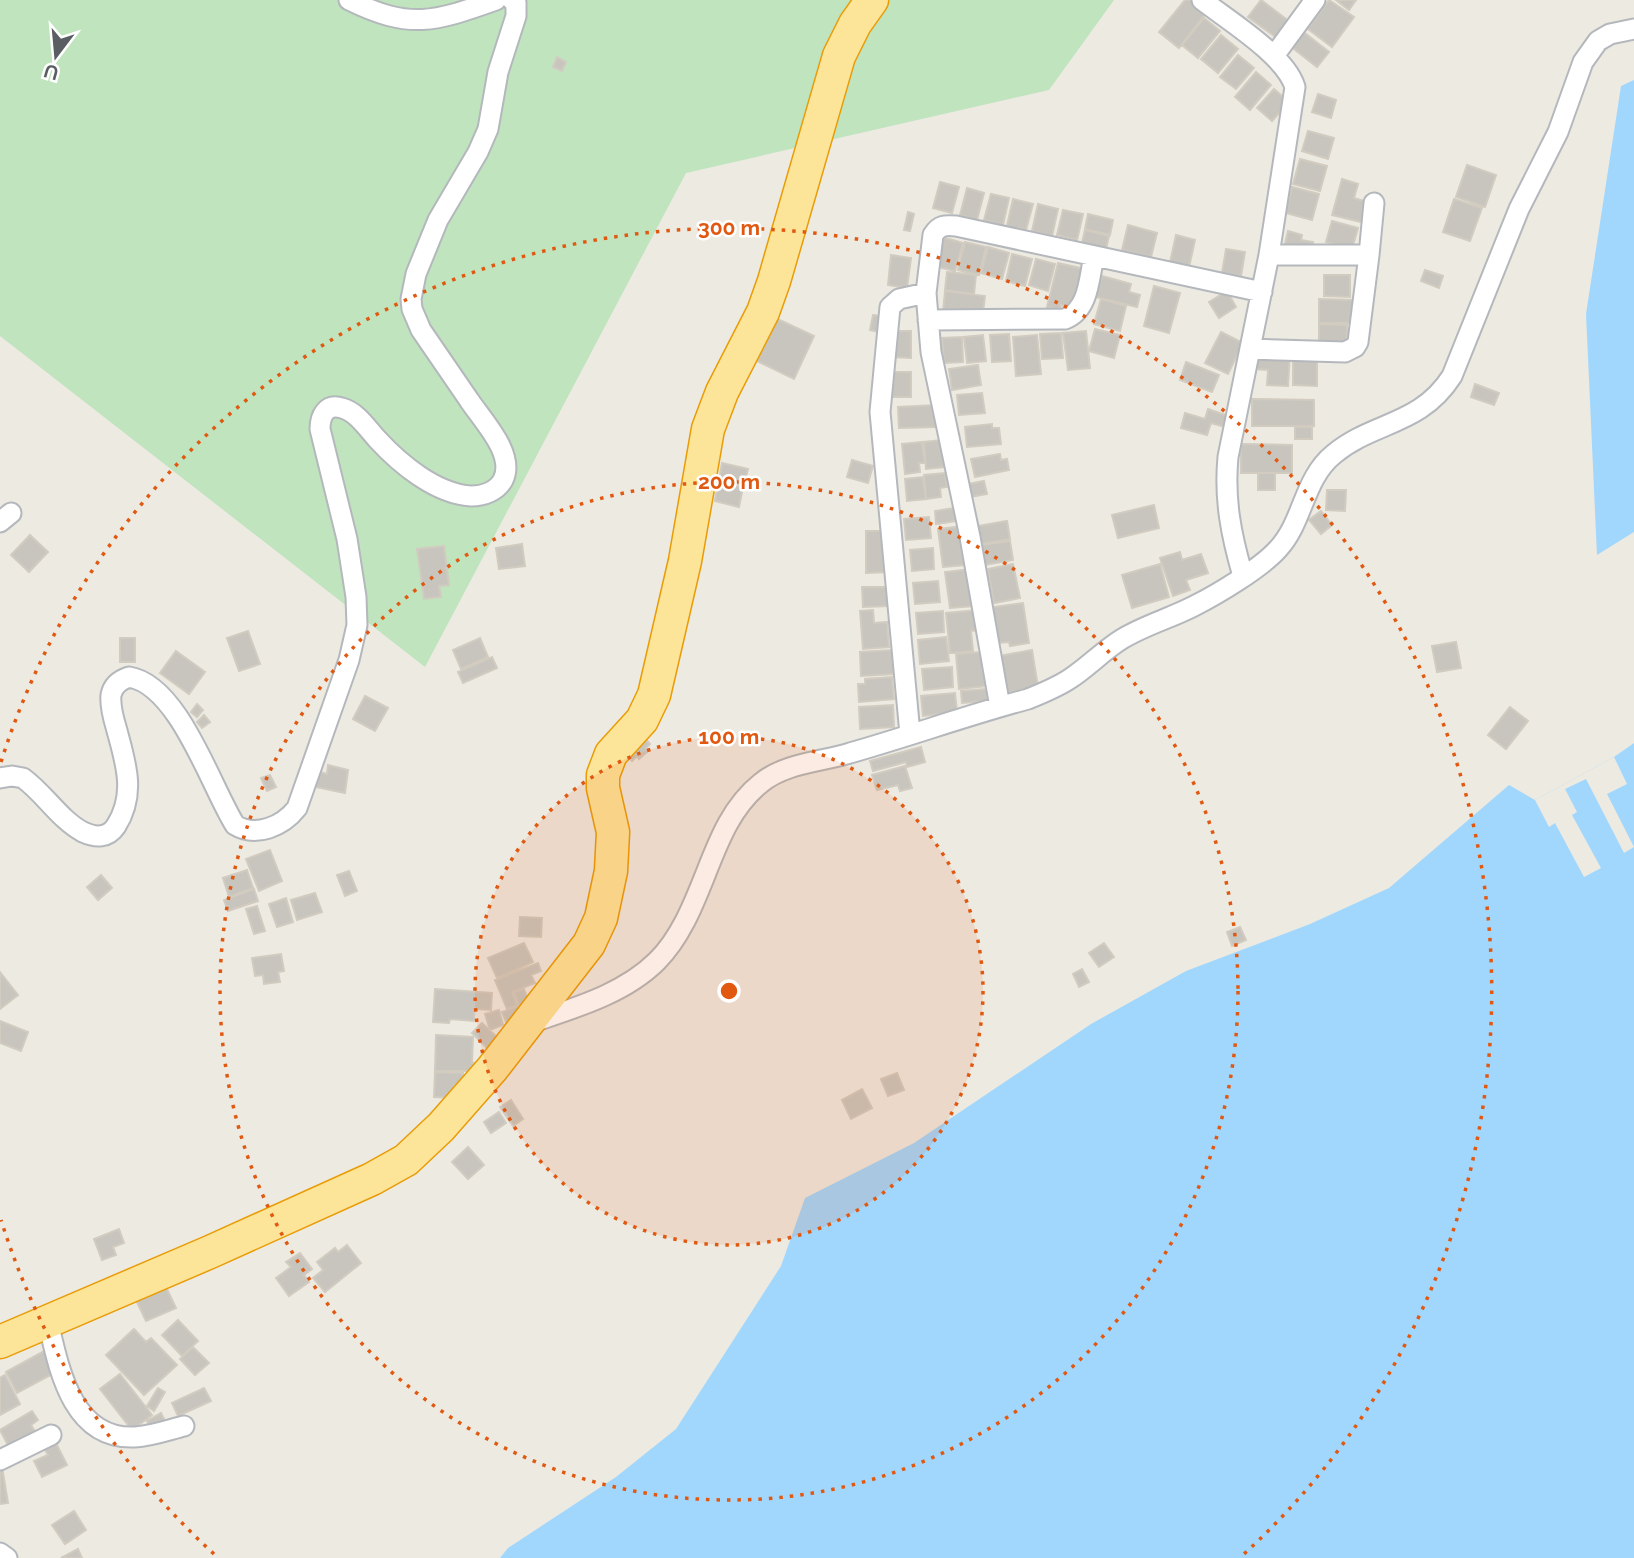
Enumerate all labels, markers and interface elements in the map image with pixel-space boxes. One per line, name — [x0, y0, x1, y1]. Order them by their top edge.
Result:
north arrow — [21, 21, 91, 91]
text: U — [41, 60, 61, 85]
text: 300 m — [698, 215, 760, 240]
text: 200 m — [698, 469, 760, 494]
text: 100 m — [699, 724, 759, 749]
centre of rings — [717, 979, 741, 1003]

